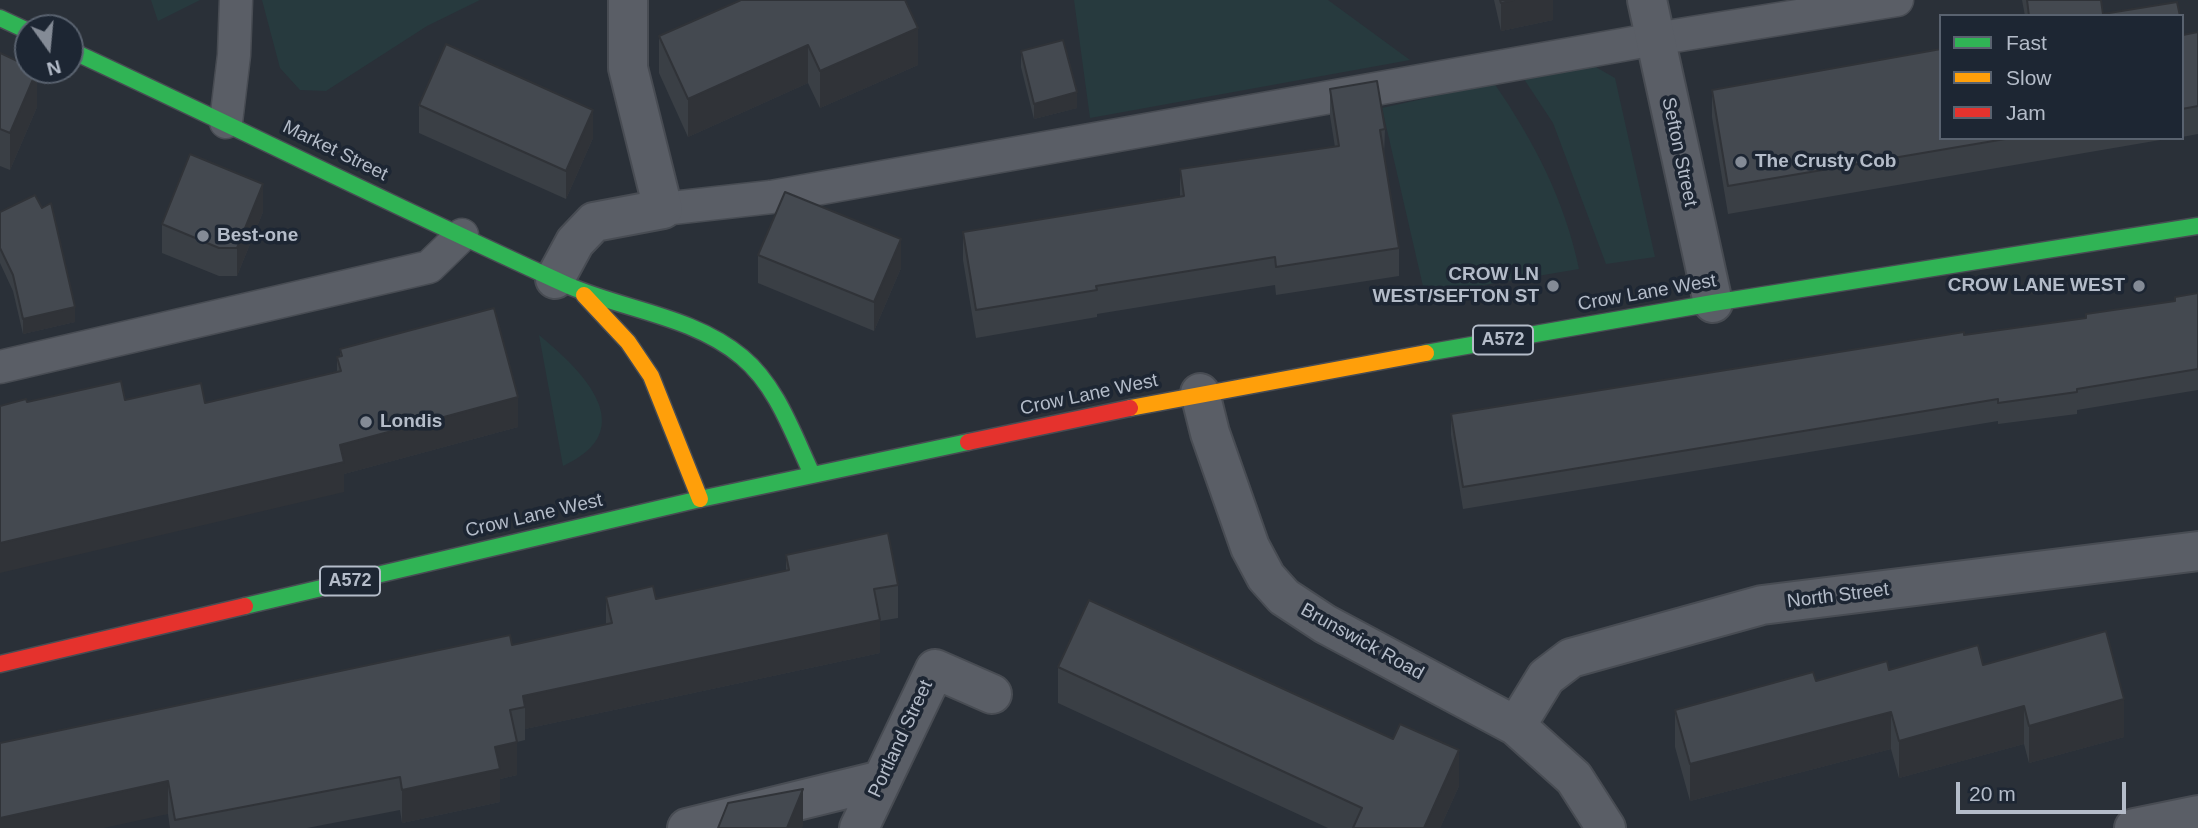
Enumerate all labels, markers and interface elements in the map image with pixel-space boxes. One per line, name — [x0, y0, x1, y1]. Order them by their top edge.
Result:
north arrow — [14, 14, 84, 84]
legend — [1939, 14, 2184, 140]
text: Fast — [2006, 31, 2047, 54]
text: N — [45, 56, 63, 80]
text: Slow — [2006, 66, 2052, 89]
street label: Sefton Street — [1656, 95, 1702, 209]
text: Jam — [2006, 101, 2046, 124]
street label: Market Street — [279, 116, 391, 186]
place label: The Crusty Cob — [1755, 151, 1896, 173]
marker: The Crusty Cob — [1733, 154, 1749, 170]
place label: Best-one — [217, 225, 298, 247]
marker: Best-one — [195, 228, 211, 244]
place label: CROW LN WEST/SEFTON ST — [1373, 264, 1539, 308]
street label: Crow Lane West — [1576, 270, 1718, 316]
place label: CROW LANE WEST — [1948, 275, 2125, 297]
marker: CROW LN WEST/SEFTON ST — [1545, 278, 1561, 294]
marker: CROW LANE WEST — [2131, 278, 2147, 294]
road number: A572 — [1473, 326, 1533, 354]
street label: Crow Lane West — [1018, 369, 1160, 421]
place label: Londis — [380, 411, 442, 433]
marker: Londis — [358, 414, 374, 430]
street label: Crow Lane West — [463, 489, 605, 543]
road number: A572 — [320, 566, 380, 596]
street label: North Street — [1786, 578, 1890, 614]
street label: Brunswick Road — [1296, 599, 1428, 685]
street label: Portland Street — [864, 677, 938, 801]
scale bar — [1960, 768, 2130, 812]
text: 20 m — [1969, 782, 2016, 805]

